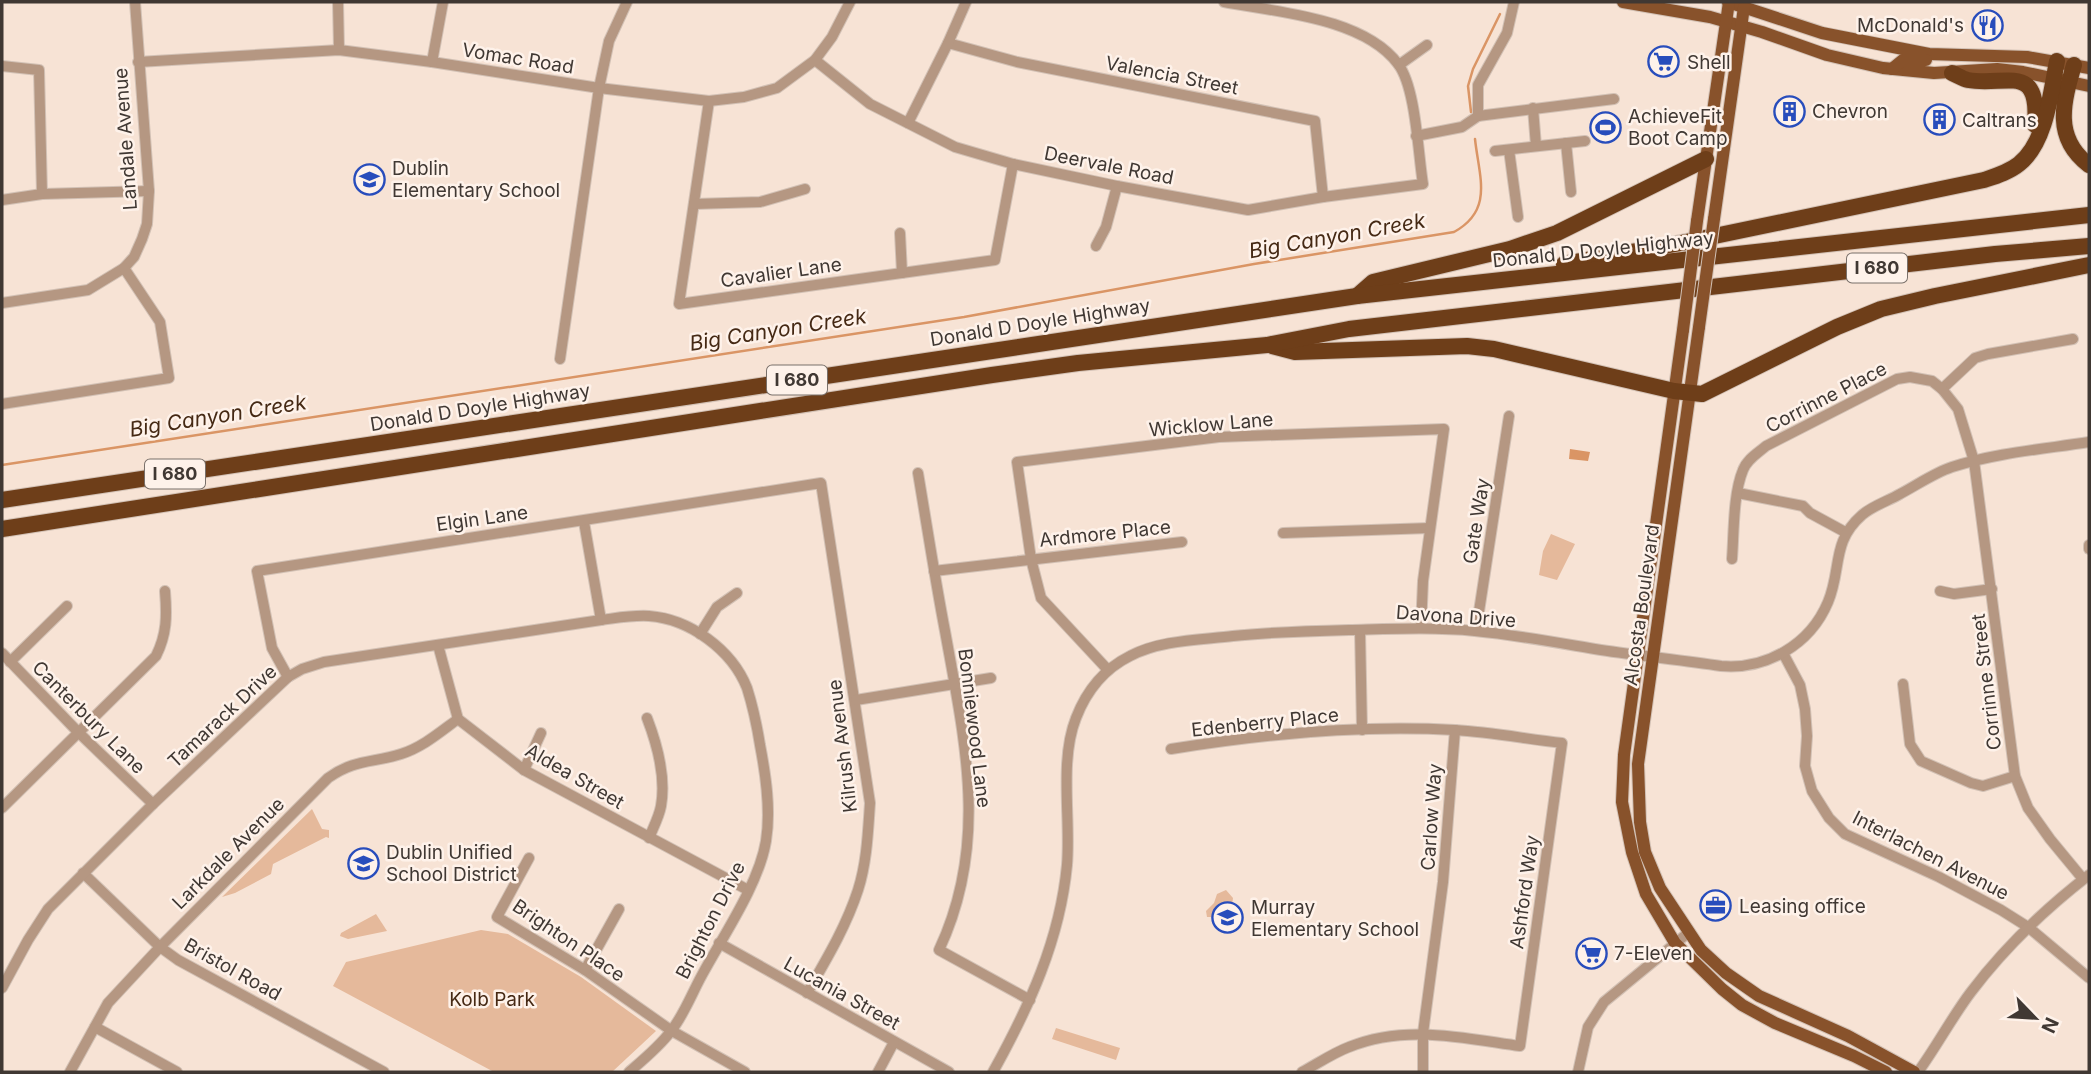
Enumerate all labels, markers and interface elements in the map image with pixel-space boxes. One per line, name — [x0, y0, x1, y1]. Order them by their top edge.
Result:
restaurant icon: McDonald's — [1970, 8, 2004, 42]
place label: McDonald's — [1857, 14, 1964, 37]
street label: Vomac Road — [460, 38, 575, 79]
supermarket icon: Shell — [1647, 45, 1681, 79]
street label: Valencia Street — [1104, 51, 1240, 100]
place label: Shell — [1687, 51, 1731, 74]
street label: Landale Avenue — [109, 67, 142, 211]
building icon: Chevron — [1772, 94, 1806, 128]
place label: Chevron — [1812, 100, 1888, 123]
building icon: Caltrans — [1922, 103, 1956, 137]
place label: AchieveFit Boot Camp — [1628, 105, 1728, 150]
place label: Caltrans — [1962, 109, 2037, 132]
sports icon: AchieveFit Boot Camp — [1588, 110, 1622, 144]
street label: Deervale Road — [1042, 142, 1176, 189]
place label: Dublin Elementary School — [392, 157, 560, 202]
school or university icon: Dublin Elementary School — [352, 162, 386, 196]
water label: Big Canyon Creek — [1247, 208, 1428, 263]
street label: Donald D Doyle Highway — [1491, 226, 1715, 273]
street label: Cavalier Lane — [719, 253, 843, 292]
road number: I 680 — [1847, 254, 1907, 282]
street label: Donald D Doyle Highway — [928, 294, 1152, 351]
water label: Big Canyon Creek — [688, 303, 869, 356]
street label: Corrinne Place — [1762, 357, 1891, 438]
road number: I 680 — [767, 366, 827, 394]
street label: Donald D Doyle Highway — [368, 379, 592, 436]
water label: Big Canyon Creek — [128, 389, 309, 442]
street label: Wicklow Lane — [1148, 408, 1274, 441]
road number: I 680 — [145, 460, 205, 488]
street label: Gate Way — [1458, 476, 1495, 565]
street label: Elgin Lane — [435, 501, 530, 536]
street label: Ardmore Place — [1038, 515, 1172, 552]
street label: Alcosta Boulevard — [1619, 523, 1664, 687]
street label: Davona Drive — [1395, 601, 1517, 632]
street label: Corrinne Street — [1967, 612, 2006, 751]
street label: Bonniewood Lane — [953, 647, 996, 809]
street label: Canterbury Lane — [27, 656, 150, 779]
street label: Tamarack Drive — [163, 660, 282, 773]
street label: Kilrush Avenue — [823, 678, 862, 814]
street label: Edenberry Place — [1190, 703, 1340, 742]
street label: Aldea Street — [521, 739, 628, 814]
street label: Carlow Way — [1416, 762, 1447, 871]
street label: Larkdale Avenue — [168, 793, 289, 914]
street label: Interlachen Avenue — [1849, 806, 2013, 905]
street label: Ashford Way — [1505, 833, 1544, 951]
place label: Dublin Unified School District — [386, 841, 517, 886]
school or university icon: Dublin Unified School District — [346, 846, 380, 880]
street label: Brighton Drive — [671, 858, 750, 983]
office icon: Leasing office — [1699, 889, 1733, 923]
street label: Brighton Place — [508, 894, 629, 986]
place label: Leasing office — [1739, 895, 1866, 918]
place label: Murray Elementary School — [1251, 896, 1419, 941]
school or university icon: Murray Elementary School — [1211, 901, 1245, 935]
street label: Bristol Road — [180, 933, 285, 1006]
supermarket icon: 7-Eleven — [1574, 936, 1608, 970]
place label: 7-Eleven — [1614, 942, 1693, 965]
street label: Lucania Street — [780, 952, 904, 1035]
north arrow — [2000, 983, 2070, 1053]
park label: Kolb Park — [449, 988, 535, 1011]
text: N — [2036, 1014, 2063, 1036]

